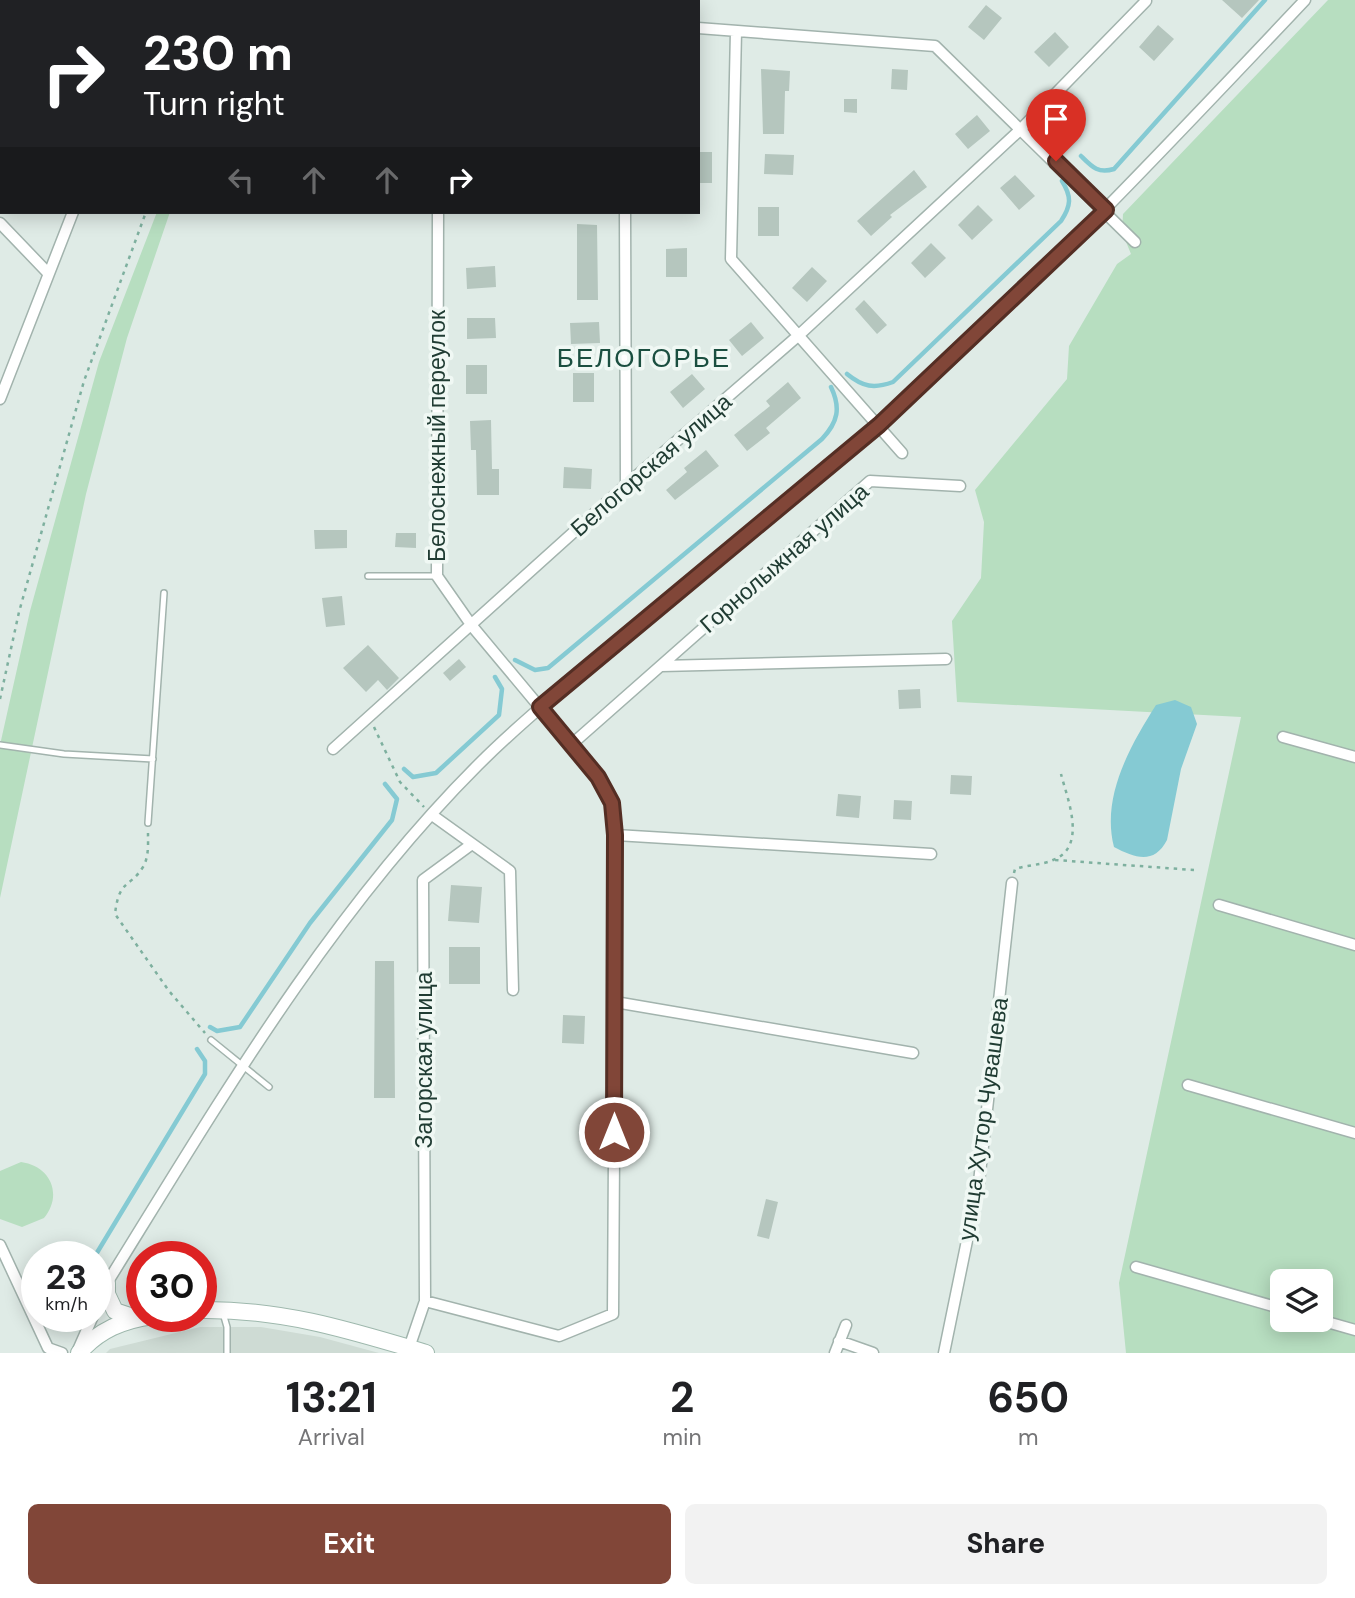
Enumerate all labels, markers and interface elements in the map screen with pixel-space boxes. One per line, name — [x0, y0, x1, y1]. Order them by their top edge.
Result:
text: 230 m — [143, 21, 293, 85]
icon: right — [28, 28, 119, 119]
text: Turn right — [143, 83, 285, 125]
pin — [1026, 89, 1086, 161]
icon: arrive — [1037, 100, 1075, 138]
icon: left — [222, 161, 260, 199]
icon: ahead — [295, 161, 333, 199]
icon: ahead — [368, 161, 406, 199]
icon: right — [441, 161, 479, 199]
street label: Белоснежный переулок — [422, 309, 452, 562]
district label: БЕЛОГОРЬЕ — [557, 341, 731, 375]
street label: Белогорская улица — [564, 387, 738, 543]
street label: Горнолыжная улица — [693, 476, 875, 640]
street label: Загорская улица — [409, 971, 439, 1148]
street label: улица Хутор Чувашева — [951, 995, 1015, 1243]
position arrow — [577, 1095, 651, 1169]
speed limit sign: 30 — [126, 1241, 217, 1332]
text: 23 — [46, 1254, 87, 1300]
map controls — [1270, 1269, 1333, 1332]
button: layers — [1270, 1269, 1333, 1332]
text: km/h — [45, 1292, 88, 1316]
text: 13:21 — [286, 1370, 377, 1425]
text: 2 — [670, 1370, 694, 1425]
text: 650 — [988, 1370, 1069, 1425]
text: Arrival — [298, 1422, 365, 1452]
text: min — [663, 1422, 702, 1452]
text: m — [1018, 1422, 1039, 1452]
button: Exit — [28, 1504, 671, 1584]
button: Share — [685, 1504, 1327, 1584]

